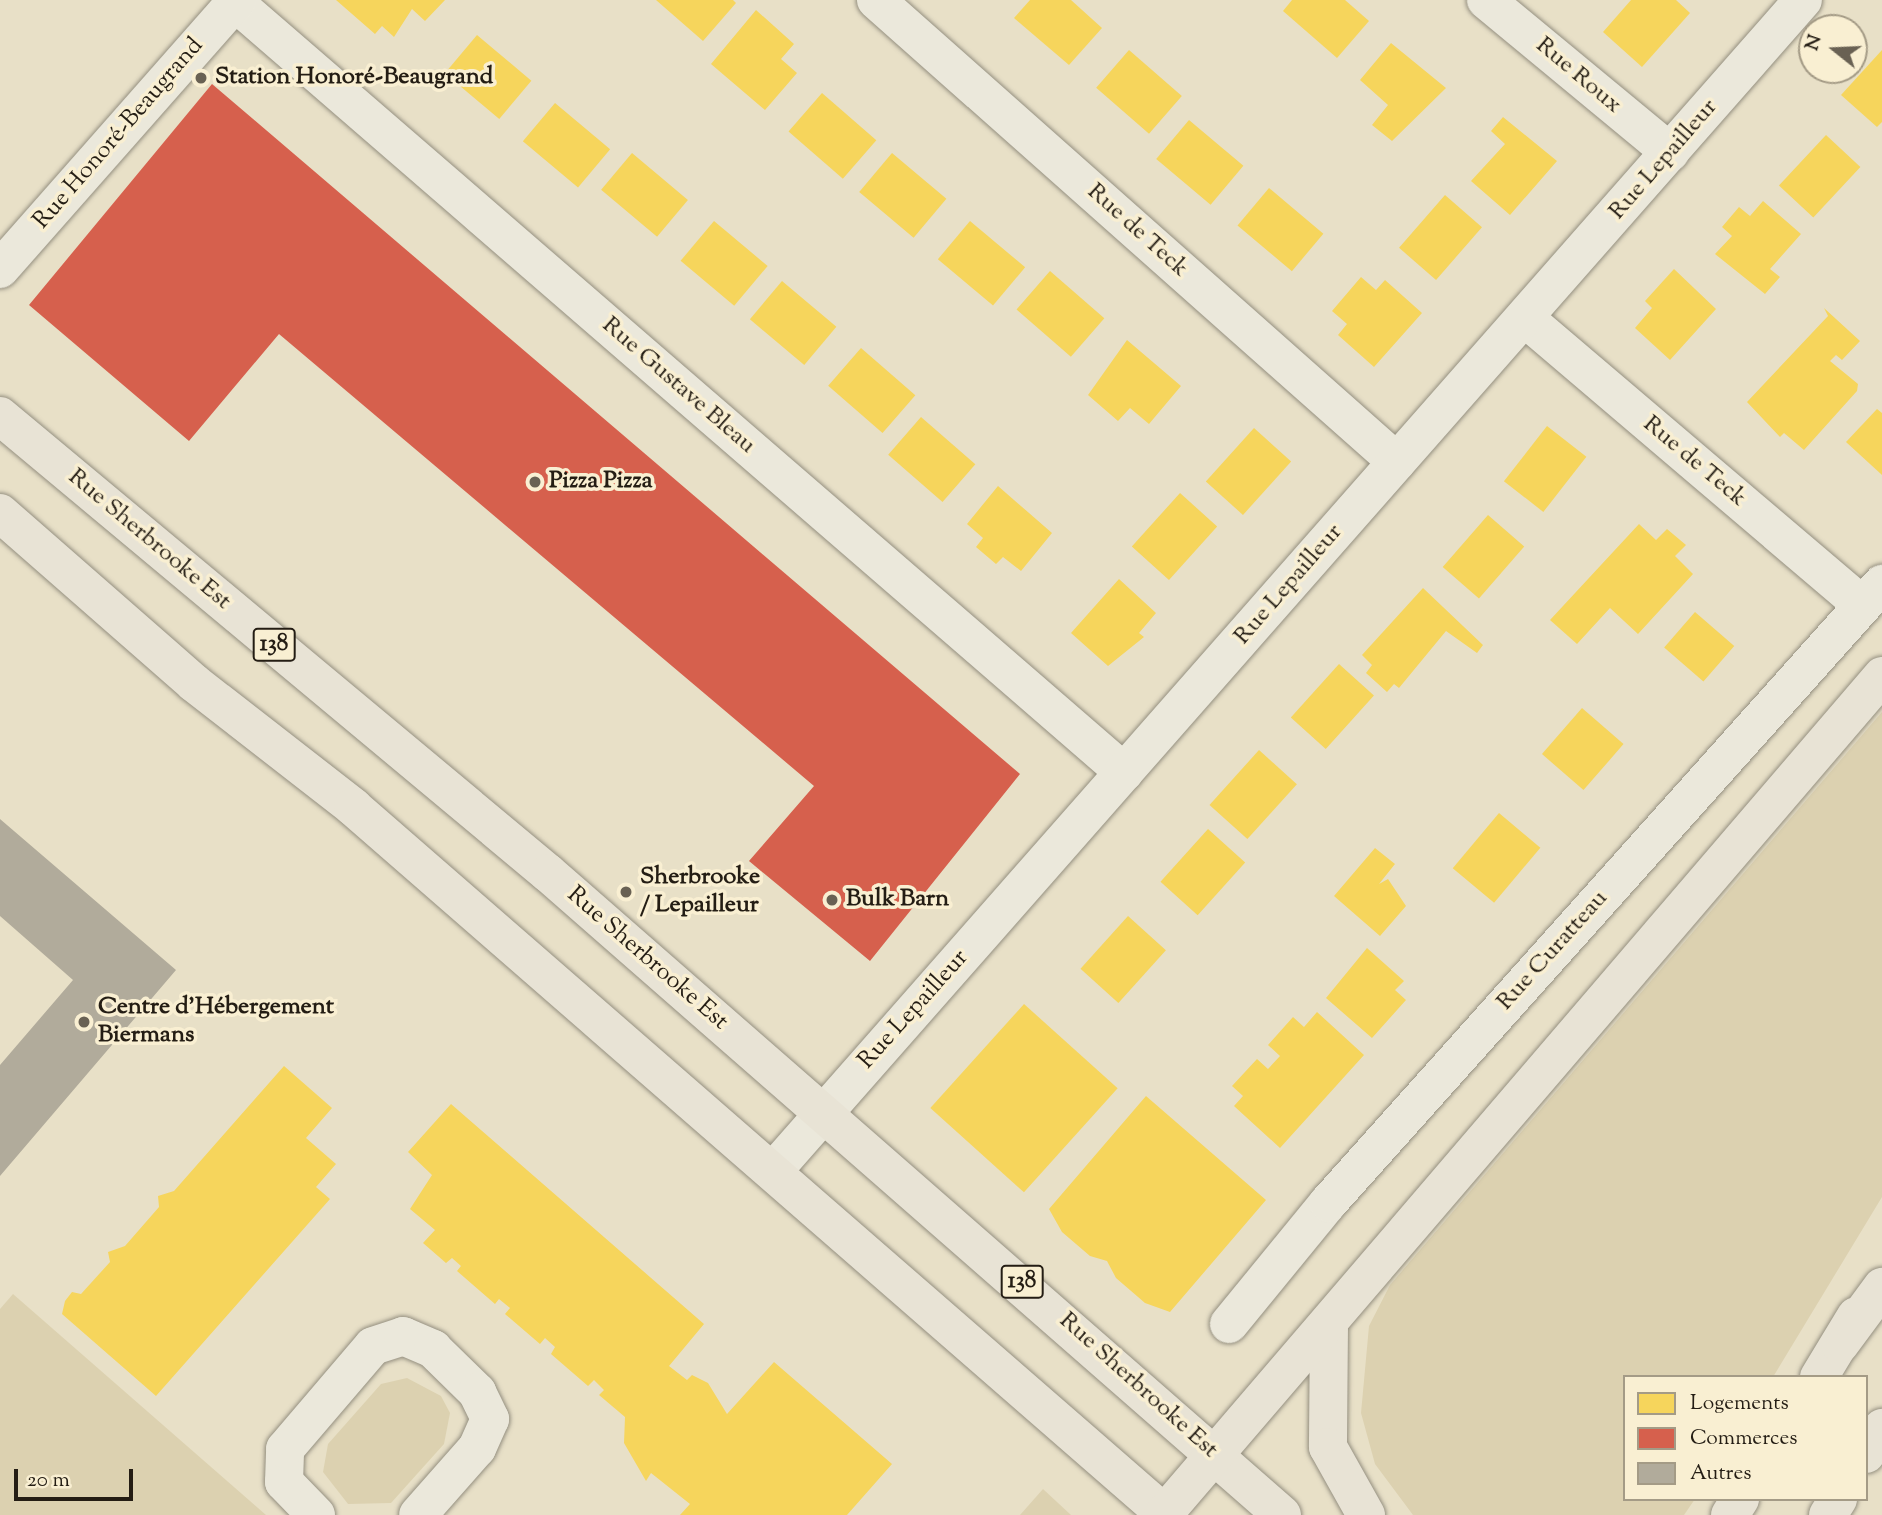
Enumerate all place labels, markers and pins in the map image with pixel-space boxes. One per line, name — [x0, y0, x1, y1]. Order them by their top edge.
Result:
place label: Station Honoré-Beaugrand — [215, 64, 493, 92]
marker: Station Honoré-Beaugrand — [193, 70, 209, 86]
place label: Pizza Pizza — [549, 468, 653, 496]
marker: Pizza Pizza — [527, 474, 543, 490]
place label: Sherbrooke / Lepailleur — [640, 864, 760, 920]
marker: Sherbrooke / Lepailleur — [618, 884, 634, 900]
place label: Bulk Barn — [846, 886, 949, 914]
marker: Bulk Barn — [824, 892, 840, 908]
place label: Centre d'Hébergement Biermans — [98, 994, 334, 1050]
marker: Centre d'Hébergement Biermans — [76, 1014, 92, 1030]

